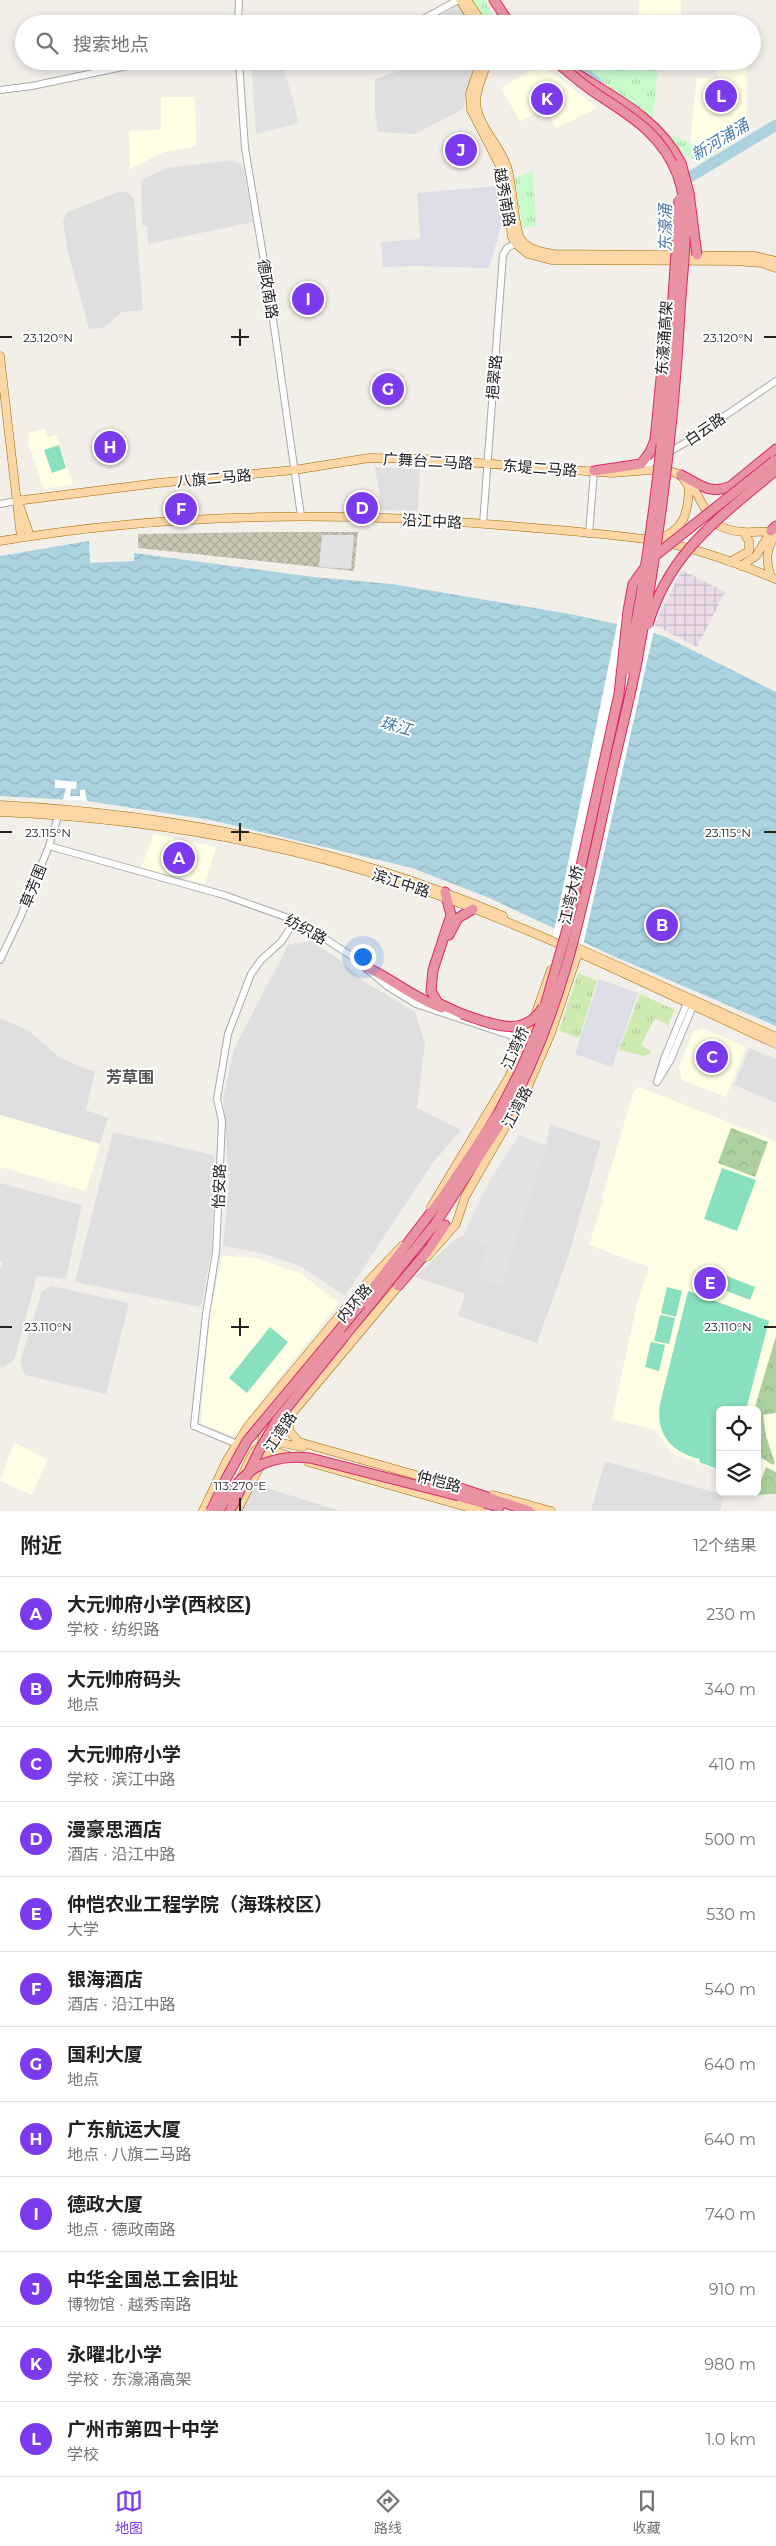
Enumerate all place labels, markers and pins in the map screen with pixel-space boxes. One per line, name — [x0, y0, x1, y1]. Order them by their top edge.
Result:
pin: L — [705, 77, 737, 115]
pin: K — [531, 80, 563, 118]
pin: J — [445, 131, 477, 169]
pin: I — [292, 280, 324, 318]
pin: G — [372, 370, 404, 408]
pin: H — [94, 428, 126, 466]
pin: D — [346, 489, 378, 527]
pin: F — [165, 490, 197, 528]
pin: A — [163, 839, 195, 877]
pin: B — [646, 906, 678, 944]
pin: C — [696, 1038, 728, 1076]
pin: E — [694, 1264, 726, 1302]

